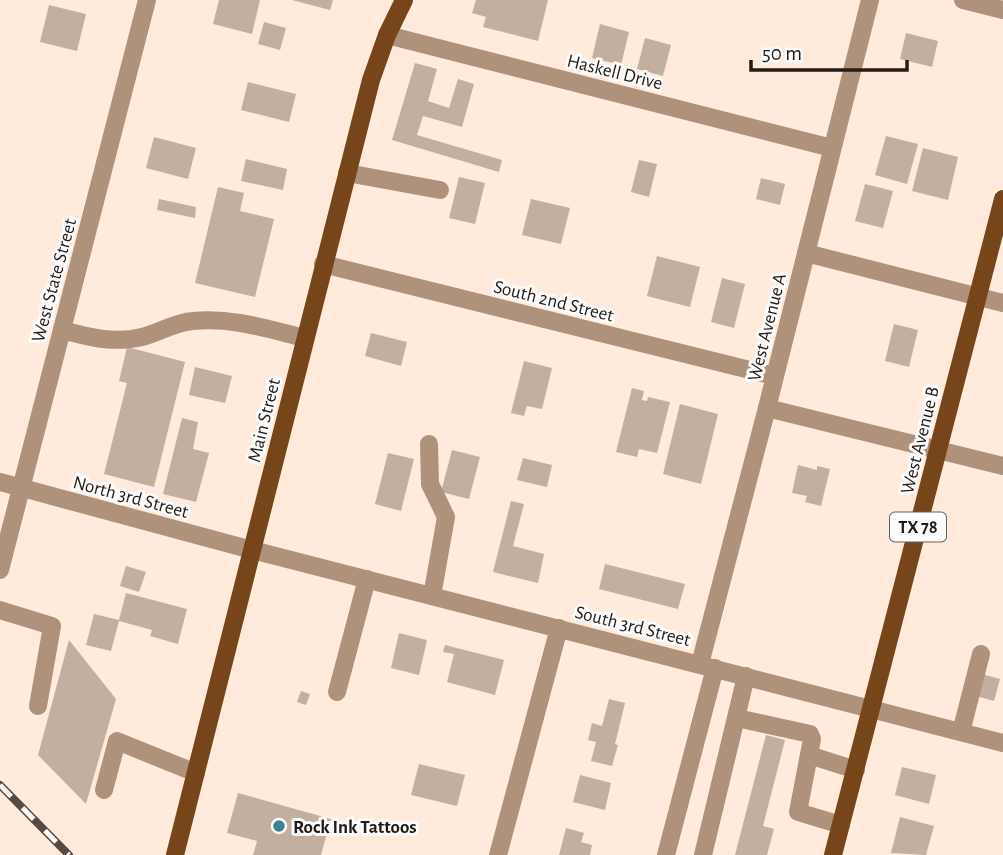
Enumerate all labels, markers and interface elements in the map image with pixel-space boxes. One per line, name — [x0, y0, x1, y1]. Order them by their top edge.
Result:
scale bar — [751, 28, 907, 72]
text: 50 m — [762, 43, 802, 64]
street label: Haskell Drive — [565, 51, 664, 93]
street label: West State Street — [29, 216, 80, 344]
street label: West Avenue A — [745, 271, 790, 383]
street label: South 2nd Street — [492, 277, 616, 326]
street label: Main Street — [245, 376, 284, 464]
street label: West Avenue B — [898, 385, 943, 496]
street label: North 3rd Street — [71, 473, 190, 522]
road number: TX 78 — [890, 512, 946, 542]
street label: South 3rd Street — [573, 603, 692, 650]
marker: Rock Ink Tattoos — [271, 818, 287, 834]
place label: Rock Ink Tattoos — [293, 818, 417, 837]

